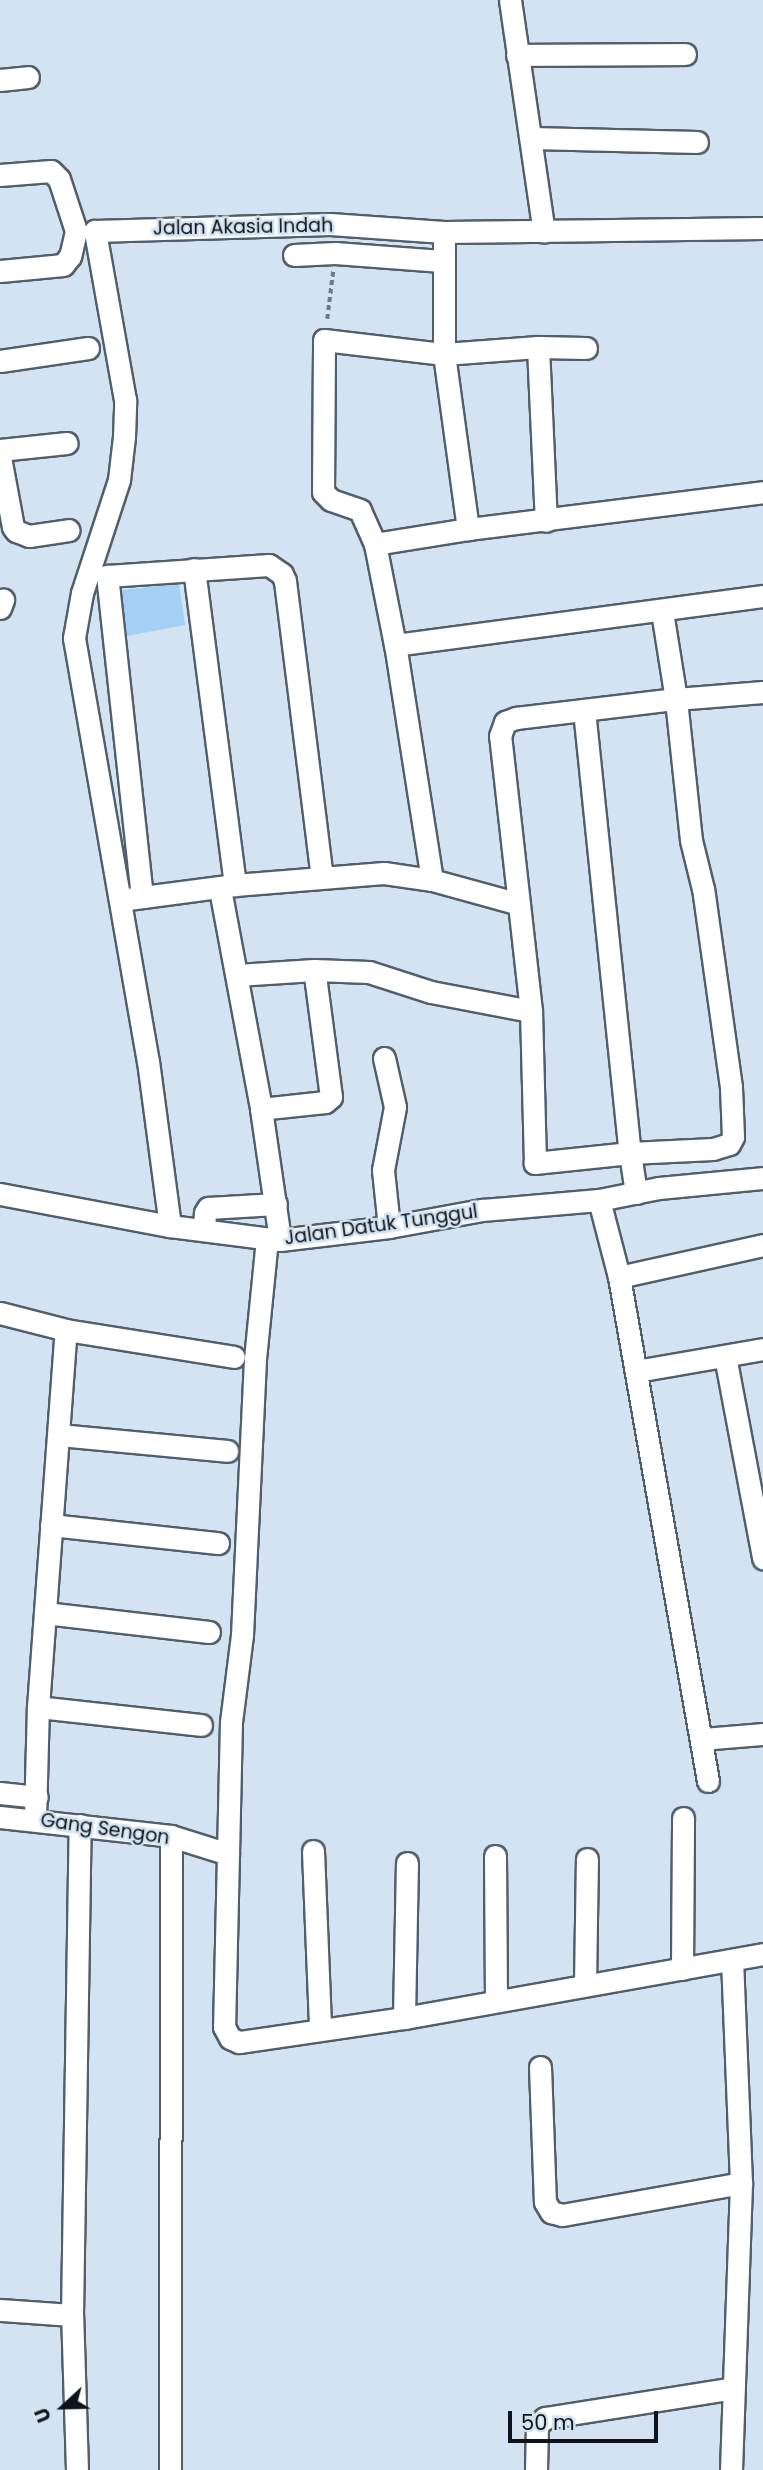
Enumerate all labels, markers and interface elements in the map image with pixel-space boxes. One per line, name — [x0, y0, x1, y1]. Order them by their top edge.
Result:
street label: Jalan Akasia Indah — [153, 214, 333, 240]
street label: Jalan Datuk Tunggul — [283, 1200, 479, 1250]
street label: Gang Sengon — [39, 1809, 171, 1849]
north arrow — [28, 2372, 98, 2442]
scale bar — [511, 2396, 662, 2440]
text: U — [28, 2404, 58, 2426]
text: 50 m — [521, 2408, 575, 2437]

